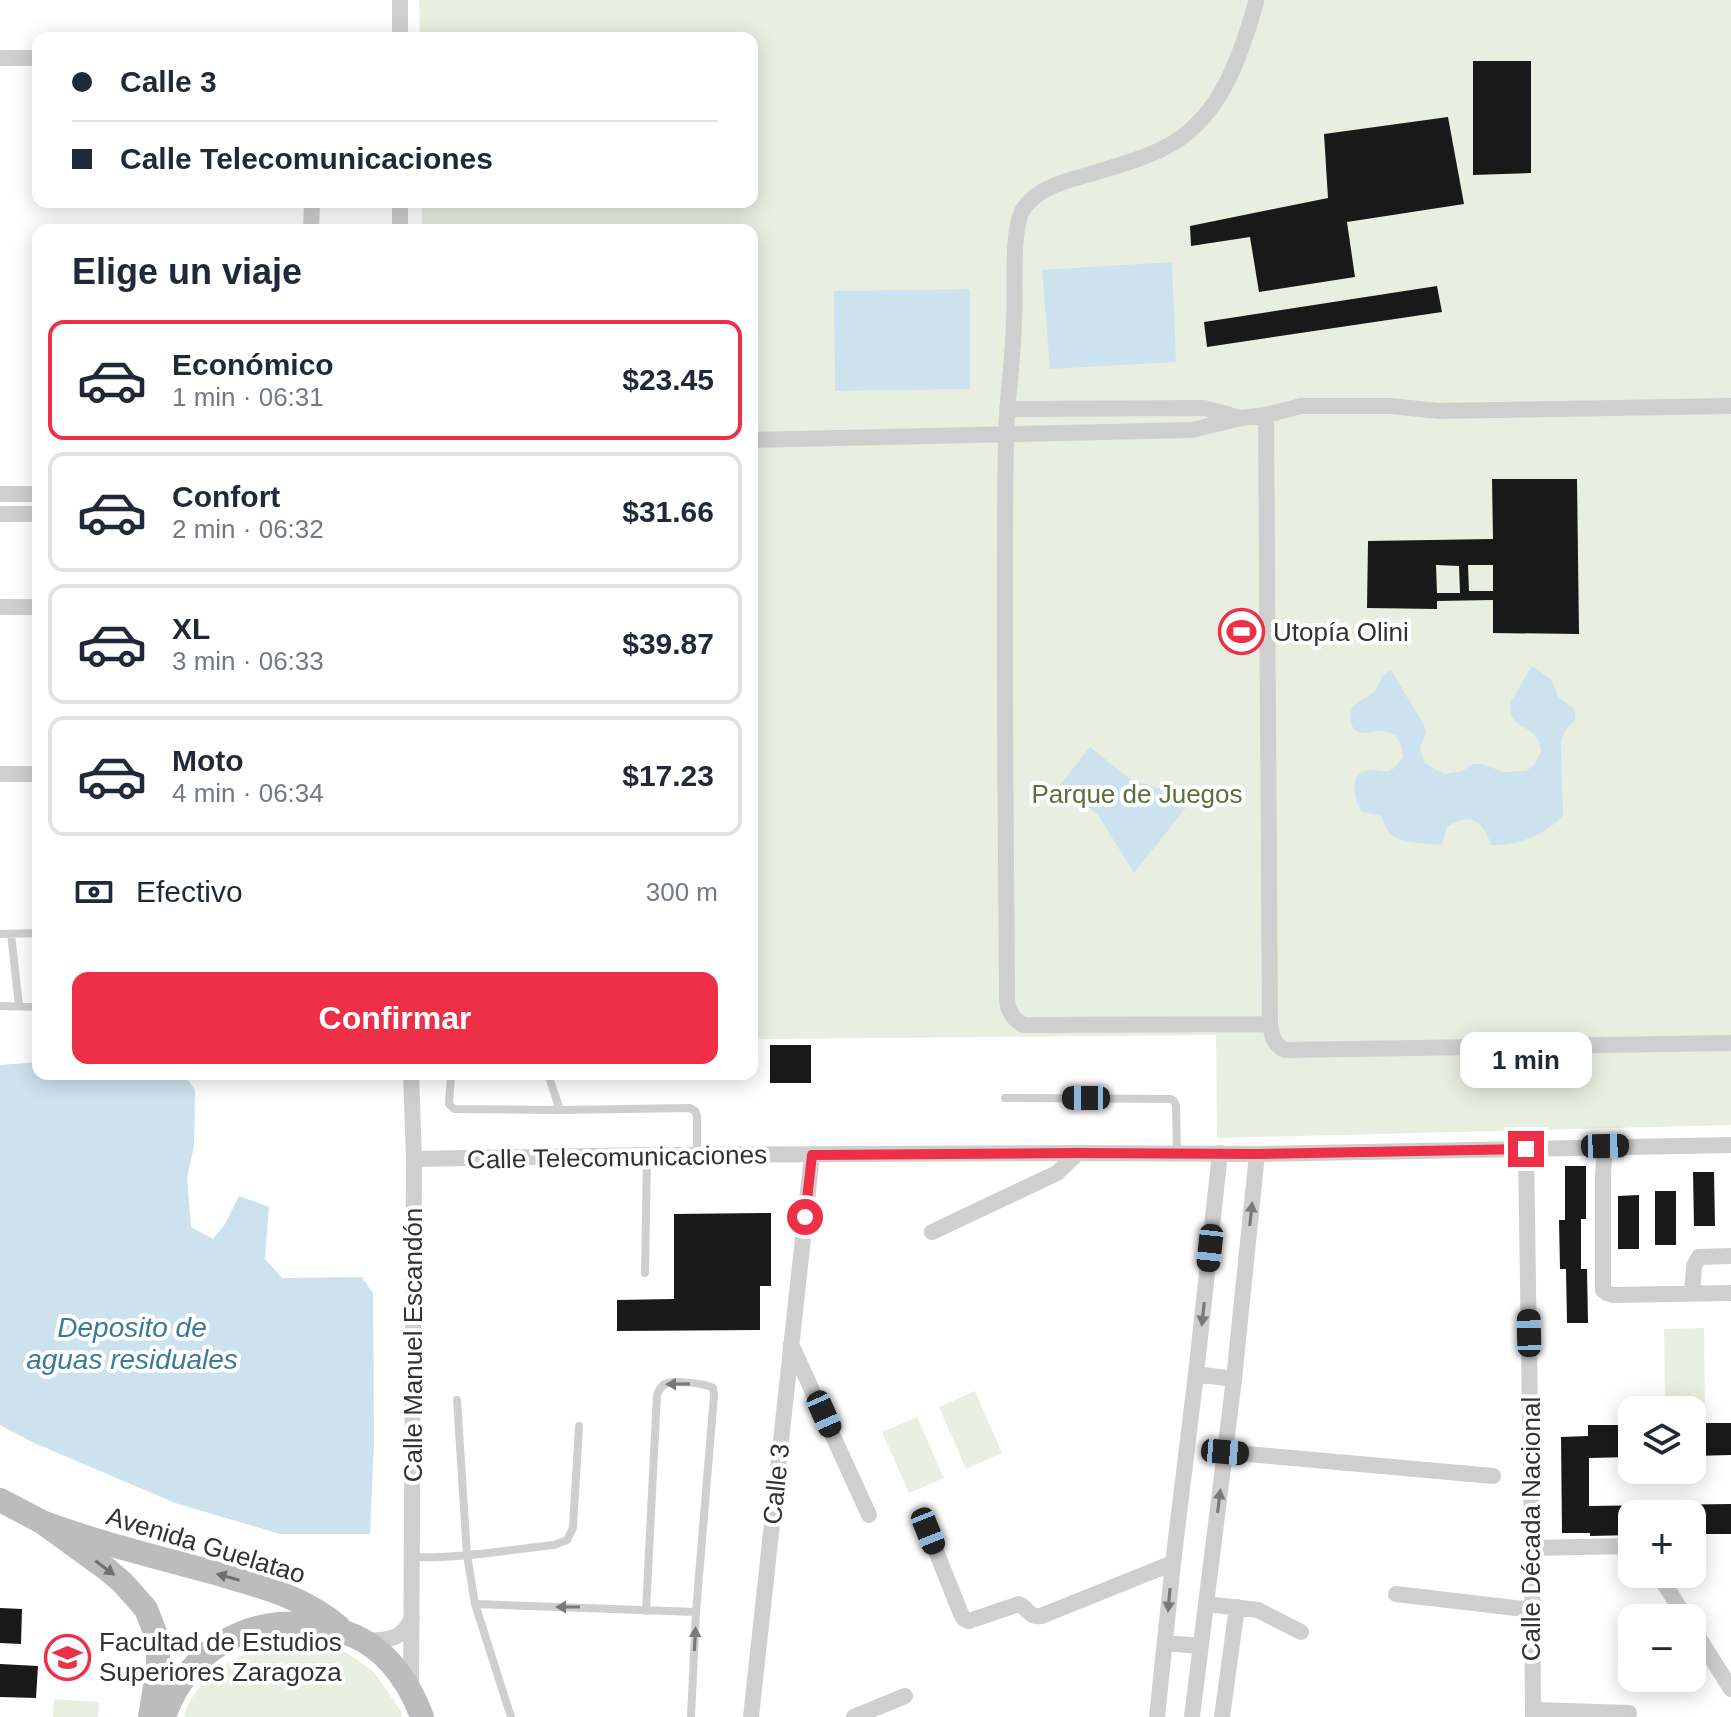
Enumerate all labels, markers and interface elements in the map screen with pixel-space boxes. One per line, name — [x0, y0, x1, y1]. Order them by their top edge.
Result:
text: Calle 3 — [120, 65, 217, 98]
text: Calle Telecomunicaciones — [120, 142, 493, 175]
text: Elige un viaje — [72, 251, 302, 292]
icon: car — [76, 344, 148, 416]
text: Económico — [172, 348, 334, 381]
text: $23.45 — [622, 363, 714, 396]
text: 1 min · 06:31 — [172, 382, 324, 412]
icon: car — [76, 476, 148, 548]
text: Confort — [172, 480, 280, 513]
text: $31.66 — [622, 495, 714, 528]
text: 2 min · 06:32 — [172, 514, 324, 544]
icon: car — [76, 608, 148, 680]
sports icon: Utopía Olini — [1218, 608, 1266, 656]
text: XL — [172, 612, 210, 645]
place label: Utopía Olini — [1273, 617, 1409, 647]
text: $39.87 — [622, 627, 714, 660]
text: 3 min · 06:33 — [172, 646, 324, 676]
icon: car — [76, 740, 148, 812]
text: Moto — [172, 744, 244, 777]
text: $17.23 — [622, 759, 714, 792]
text: 4 min · 06:34 — [172, 778, 324, 808]
park label: Parque de Juegos — [1031, 779, 1243, 809]
icon: cash — [72, 870, 116, 914]
text: Efectivo — [136, 875, 243, 908]
text: 300 m — [646, 877, 718, 907]
button: Confirmar — [72, 972, 718, 1064]
callout: 1 min — [1460, 1033, 1592, 1089]
text: 1 min — [1492, 1045, 1560, 1075]
car — [1062, 1086, 1110, 1110]
route end — [1508, 1131, 1544, 1167]
car — [1581, 1134, 1629, 1158]
street label: Calle Telecomunicaciones — [467, 1139, 767, 1175]
route start — [787, 1199, 823, 1235]
one-way arrow — [1244, 1201, 1257, 1226]
street label: Calle Manuel Escandón — [398, 1208, 428, 1482]
car — [1196, 1223, 1224, 1273]
one-way arrow — [1196, 1302, 1209, 1327]
car — [1517, 1309, 1541, 1357]
water label: Deposito de aguas residuales — [26, 1312, 238, 1375]
one-way arrow — [665, 1378, 690, 1390]
car — [803, 1387, 845, 1441]
map controls — [1618, 1396, 1706, 1692]
button: layers — [1618, 1396, 1706, 1484]
street label: Calle Década Nacional — [1516, 1397, 1546, 1661]
car — [1200, 1438, 1250, 1466]
street label: Calle 3 — [757, 1442, 795, 1526]
one-way arrow — [1213, 1488, 1226, 1513]
button: + — [1618, 1500, 1706, 1588]
street label: Avenida Guelatao — [103, 1501, 309, 1589]
car — [908, 1504, 948, 1558]
one-way arrow — [94, 1559, 115, 1575]
one-way arrow — [216, 1570, 240, 1583]
one-way arrow — [1163, 1588, 1176, 1613]
one-way arrow — [555, 1601, 580, 1613]
button: − — [1618, 1604, 1706, 1692]
one-way arrow — [688, 1626, 701, 1651]
place label: Facultad de Estudios Superiores Zaragoza — [99, 1627, 342, 1687]
school or university icon: Facultad de Estudios Superiores Zaragoza — [44, 1633, 92, 1681]

